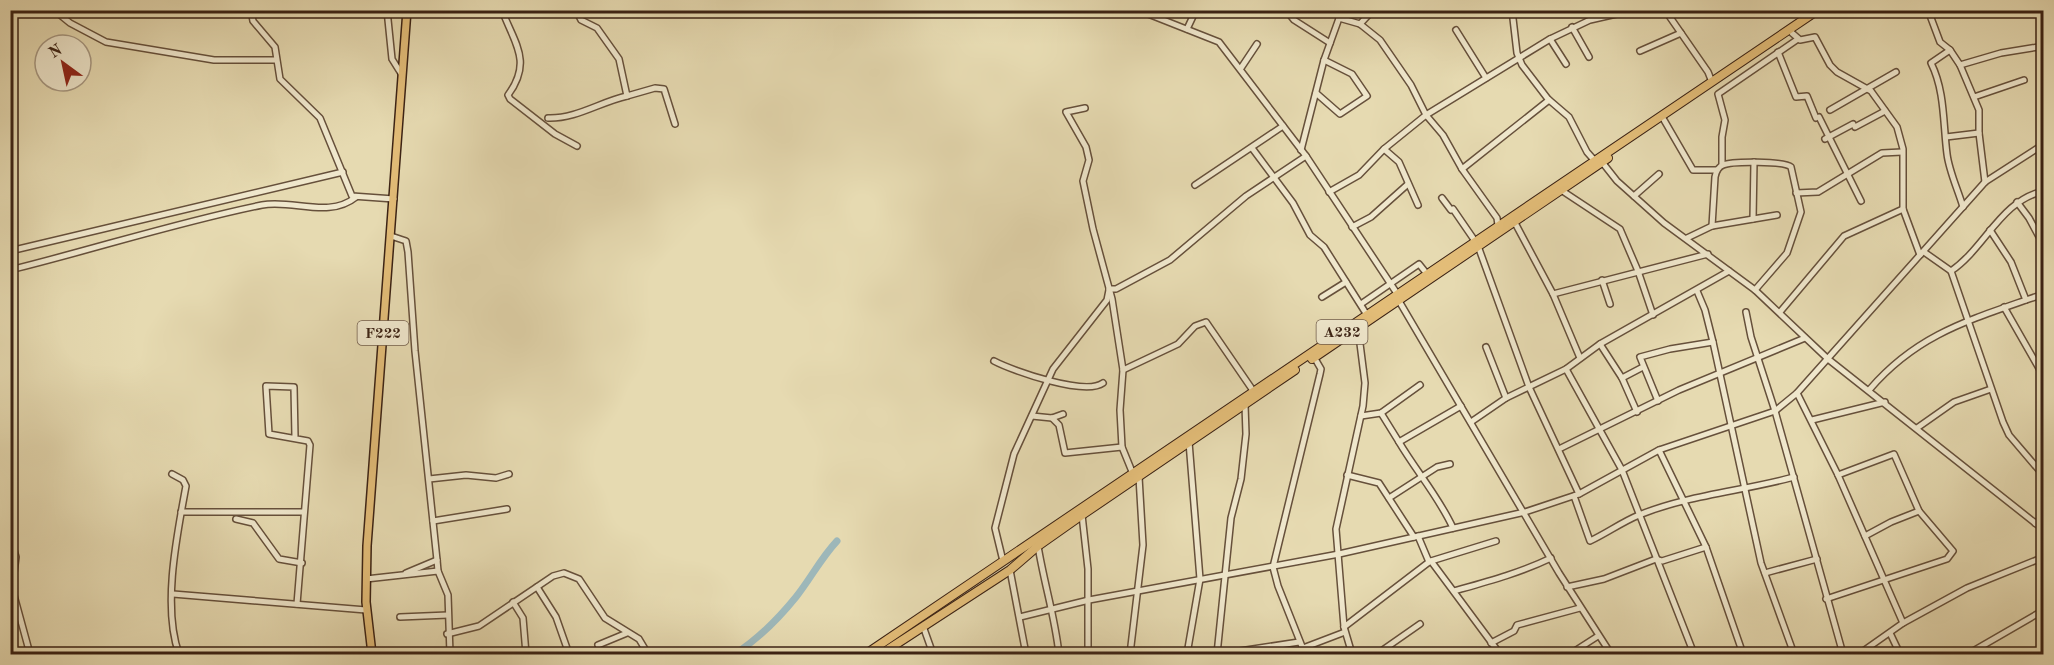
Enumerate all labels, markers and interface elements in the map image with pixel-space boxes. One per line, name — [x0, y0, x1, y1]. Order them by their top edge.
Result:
north arrow — [33, 33, 93, 93]
text: N — [46, 42, 66, 62]
road number: A232 — [1316, 320, 1368, 344]
road number: F222 — [358, 321, 409, 345]

